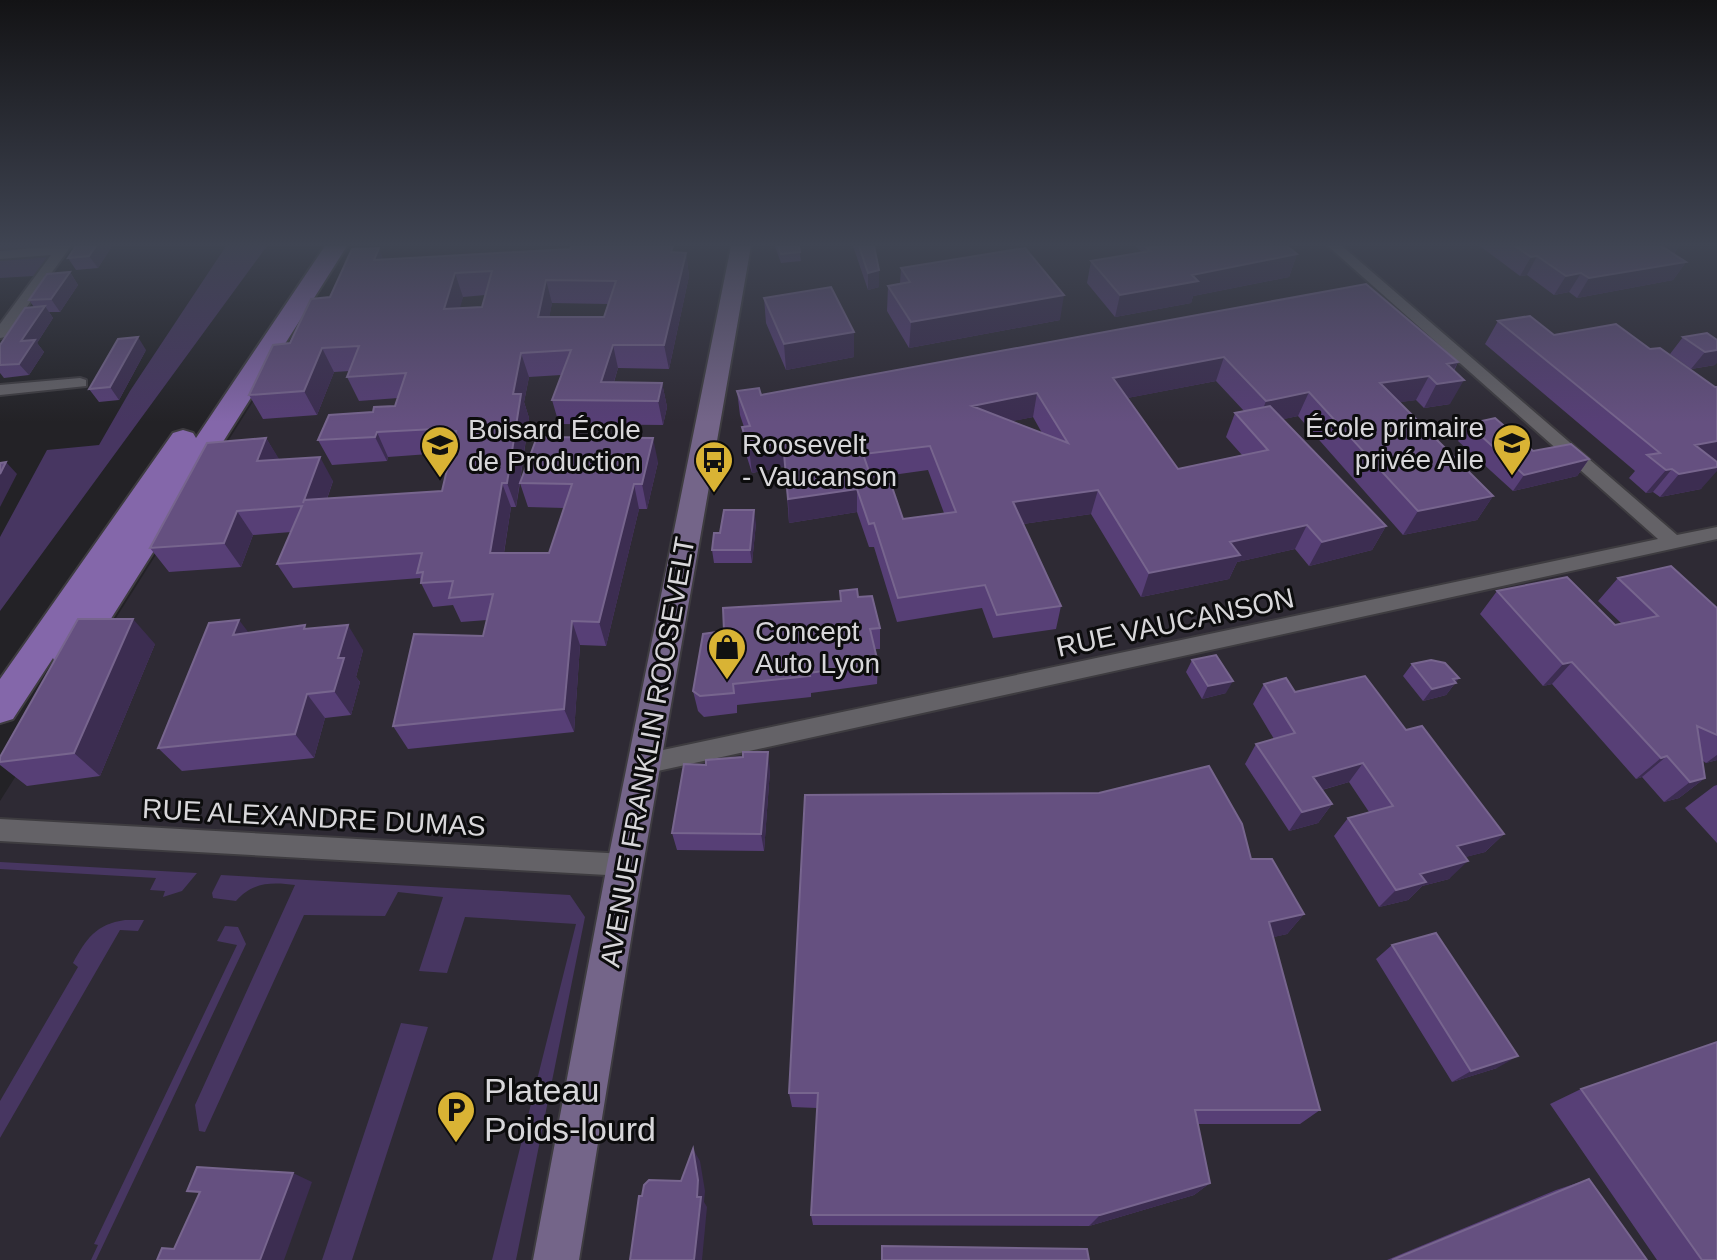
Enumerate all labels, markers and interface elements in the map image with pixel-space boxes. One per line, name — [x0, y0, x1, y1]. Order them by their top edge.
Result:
place label: École primaire privée Aile — [1305, 412, 1484, 475]
place label: Boisard École de Production — [468, 414, 641, 477]
school or university icon: École primaire privée Aile — [1491, 422, 1533, 477]
school or university icon: Boisard École de Production — [419, 424, 461, 479]
place label: Roosevelt - Vaucanson — [742, 429, 897, 492]
bus stop icon: Roosevelt - Vaucanson — [693, 439, 735, 494]
street label: AVENUE FRANKLIN ROOSEVELT — [594, 535, 701, 970]
street label: RUE VAUCANSON — [1053, 582, 1297, 663]
place label: Concept Auto Lyon — [755, 616, 880, 679]
shop icon: Concept Auto Lyon — [706, 626, 748, 681]
street label: RUE ALEXANDRE DUMAS — [141, 793, 486, 842]
place label: Plateau Poids-lourd — [484, 1071, 656, 1148]
parking icon: Plateau Poids-lourd — [435, 1089, 477, 1144]

